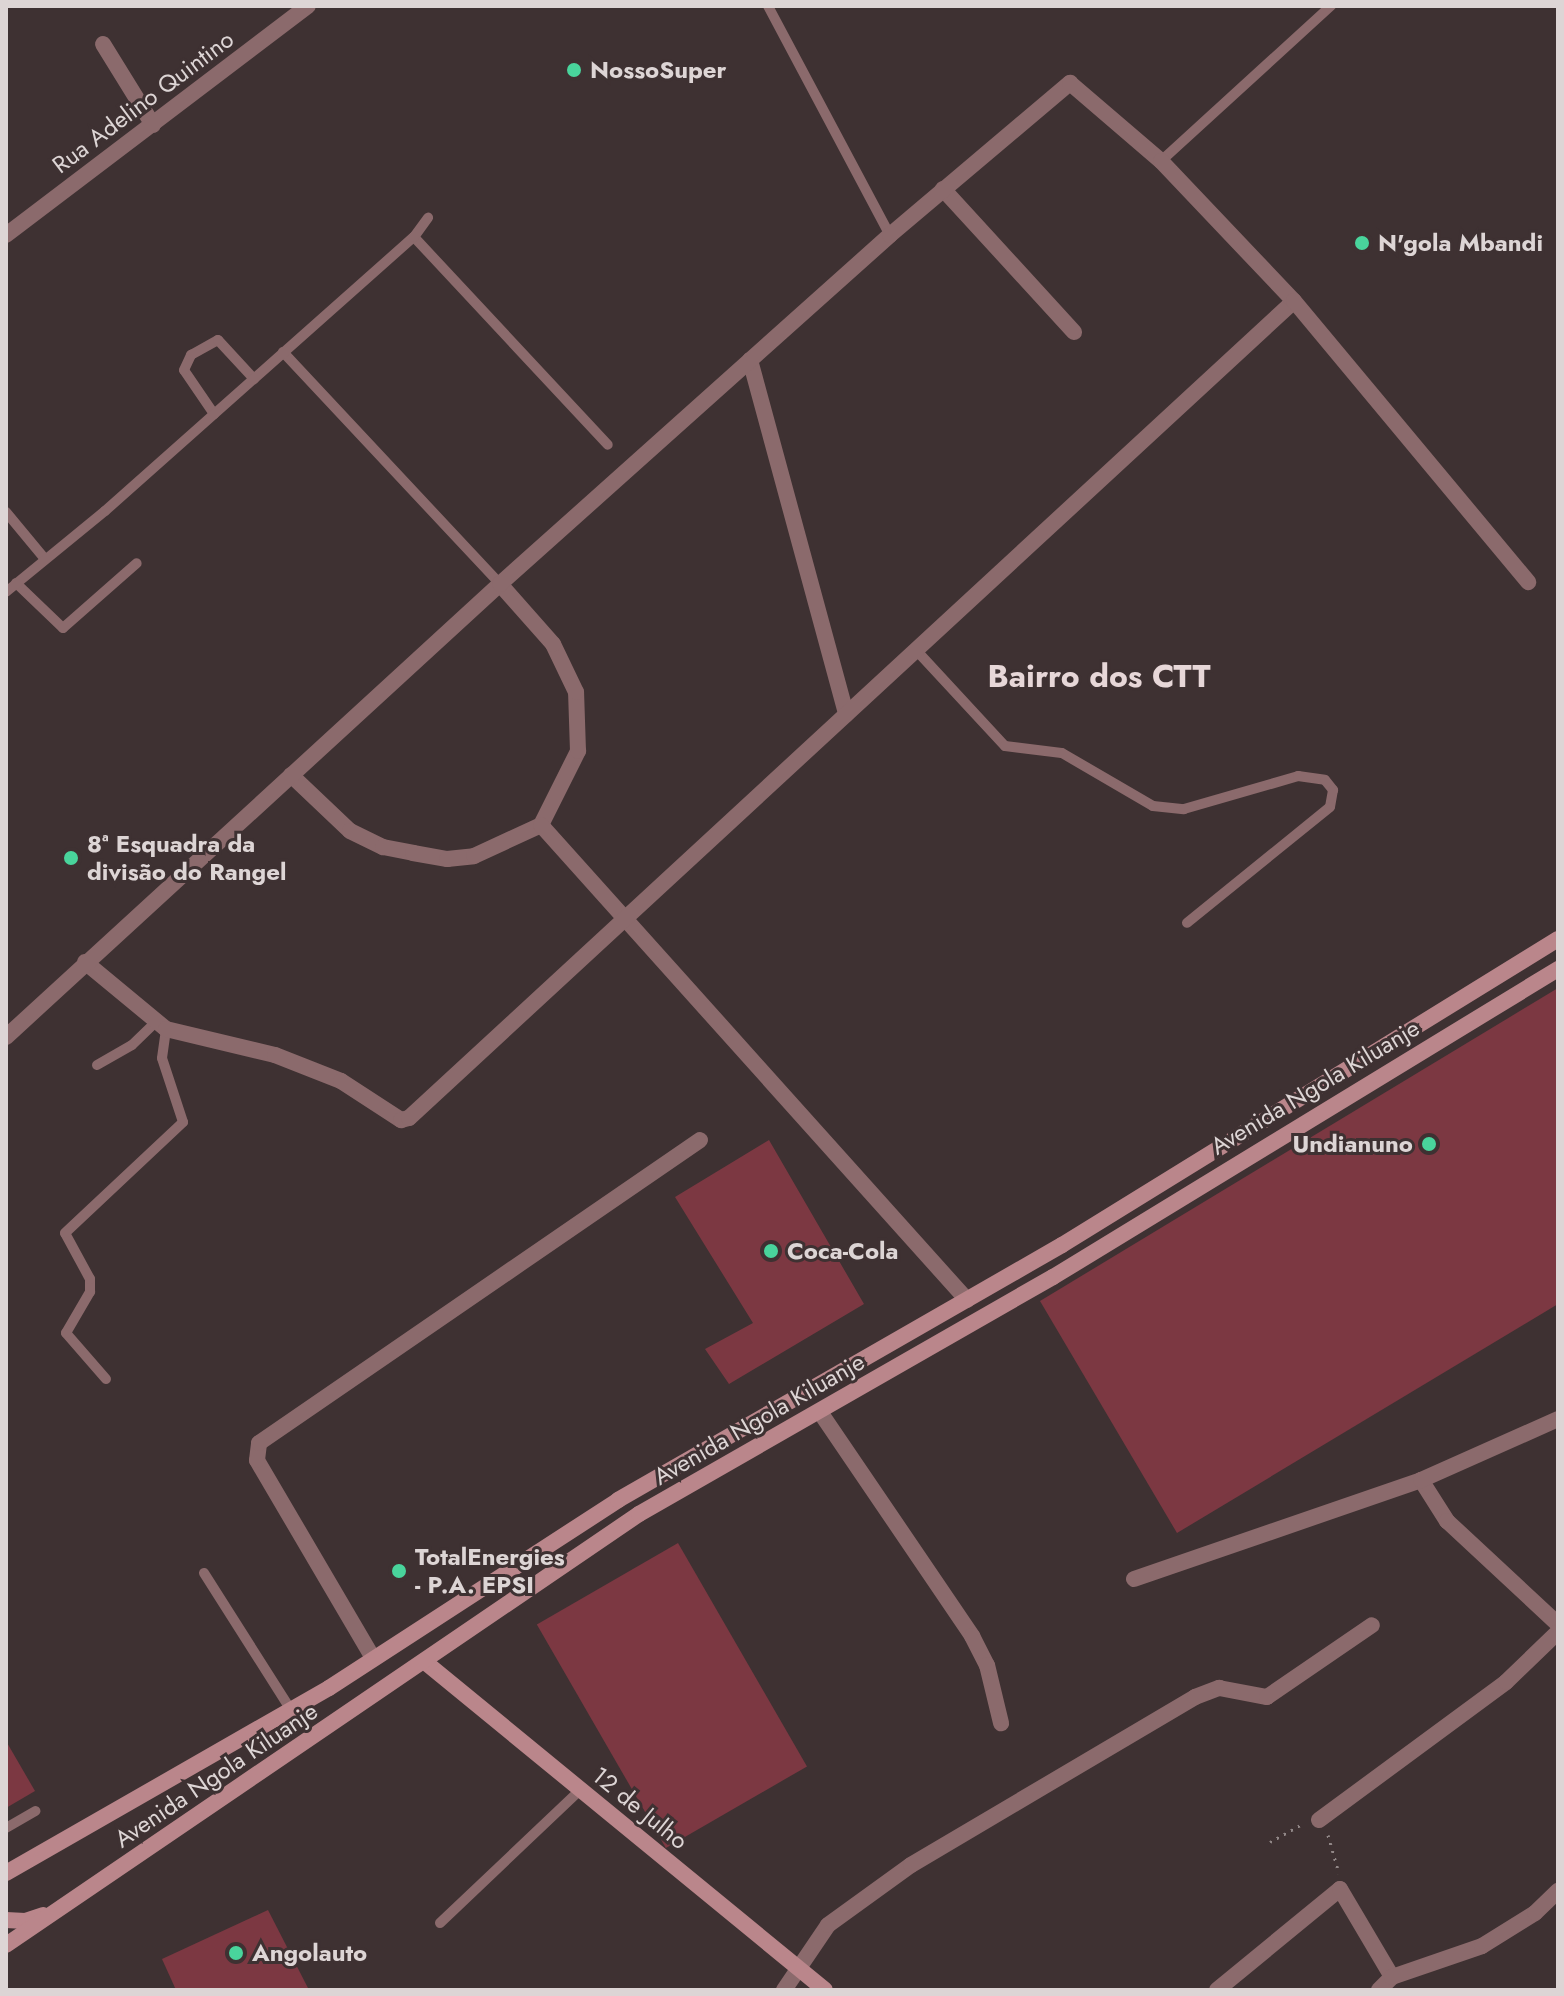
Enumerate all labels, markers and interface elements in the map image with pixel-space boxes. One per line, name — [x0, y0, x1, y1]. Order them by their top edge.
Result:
street label: Rua Adelino Quintino — [47, 24, 239, 180]
place label: NossoSuper — [590, 56, 726, 84]
marker: NossoSuper — [565, 61, 583, 79]
place label: N'gola Mbandi — [1378, 229, 1543, 257]
marker: N'gola Mbandi — [1353, 234, 1371, 252]
district label: Bairro dos CTT — [988, 657, 1210, 695]
place label: 8ª Esquadra da divisão do Rangel — [87, 830, 286, 886]
marker: 8ª Esquadra da divisão do Rangel — [62, 849, 80, 867]
street label: Avenida Ngola Kiluanje — [1205, 1013, 1425, 1161]
place label: Undianuno — [1292, 1130, 1413, 1158]
marker: Undianuno — [1420, 1135, 1438, 1153]
place label: Coca-Cola — [787, 1237, 899, 1265]
marker: Coca-Cola — [762, 1242, 780, 1260]
street label: Avenida Ngola Kiluanje — [649, 1347, 869, 1491]
place label: TotalEnergies - P.A. EPSI — [415, 1543, 565, 1599]
marker: TotalEnergies - P.A. EPSI — [390, 1562, 408, 1580]
street label: Avenida Ngola Kiluanje — [109, 1696, 323, 1854]
street label: 12 de Julho — [586, 1761, 694, 1855]
place label: Angolauto — [252, 1939, 367, 1967]
marker: Angolauto — [227, 1944, 245, 1962]

